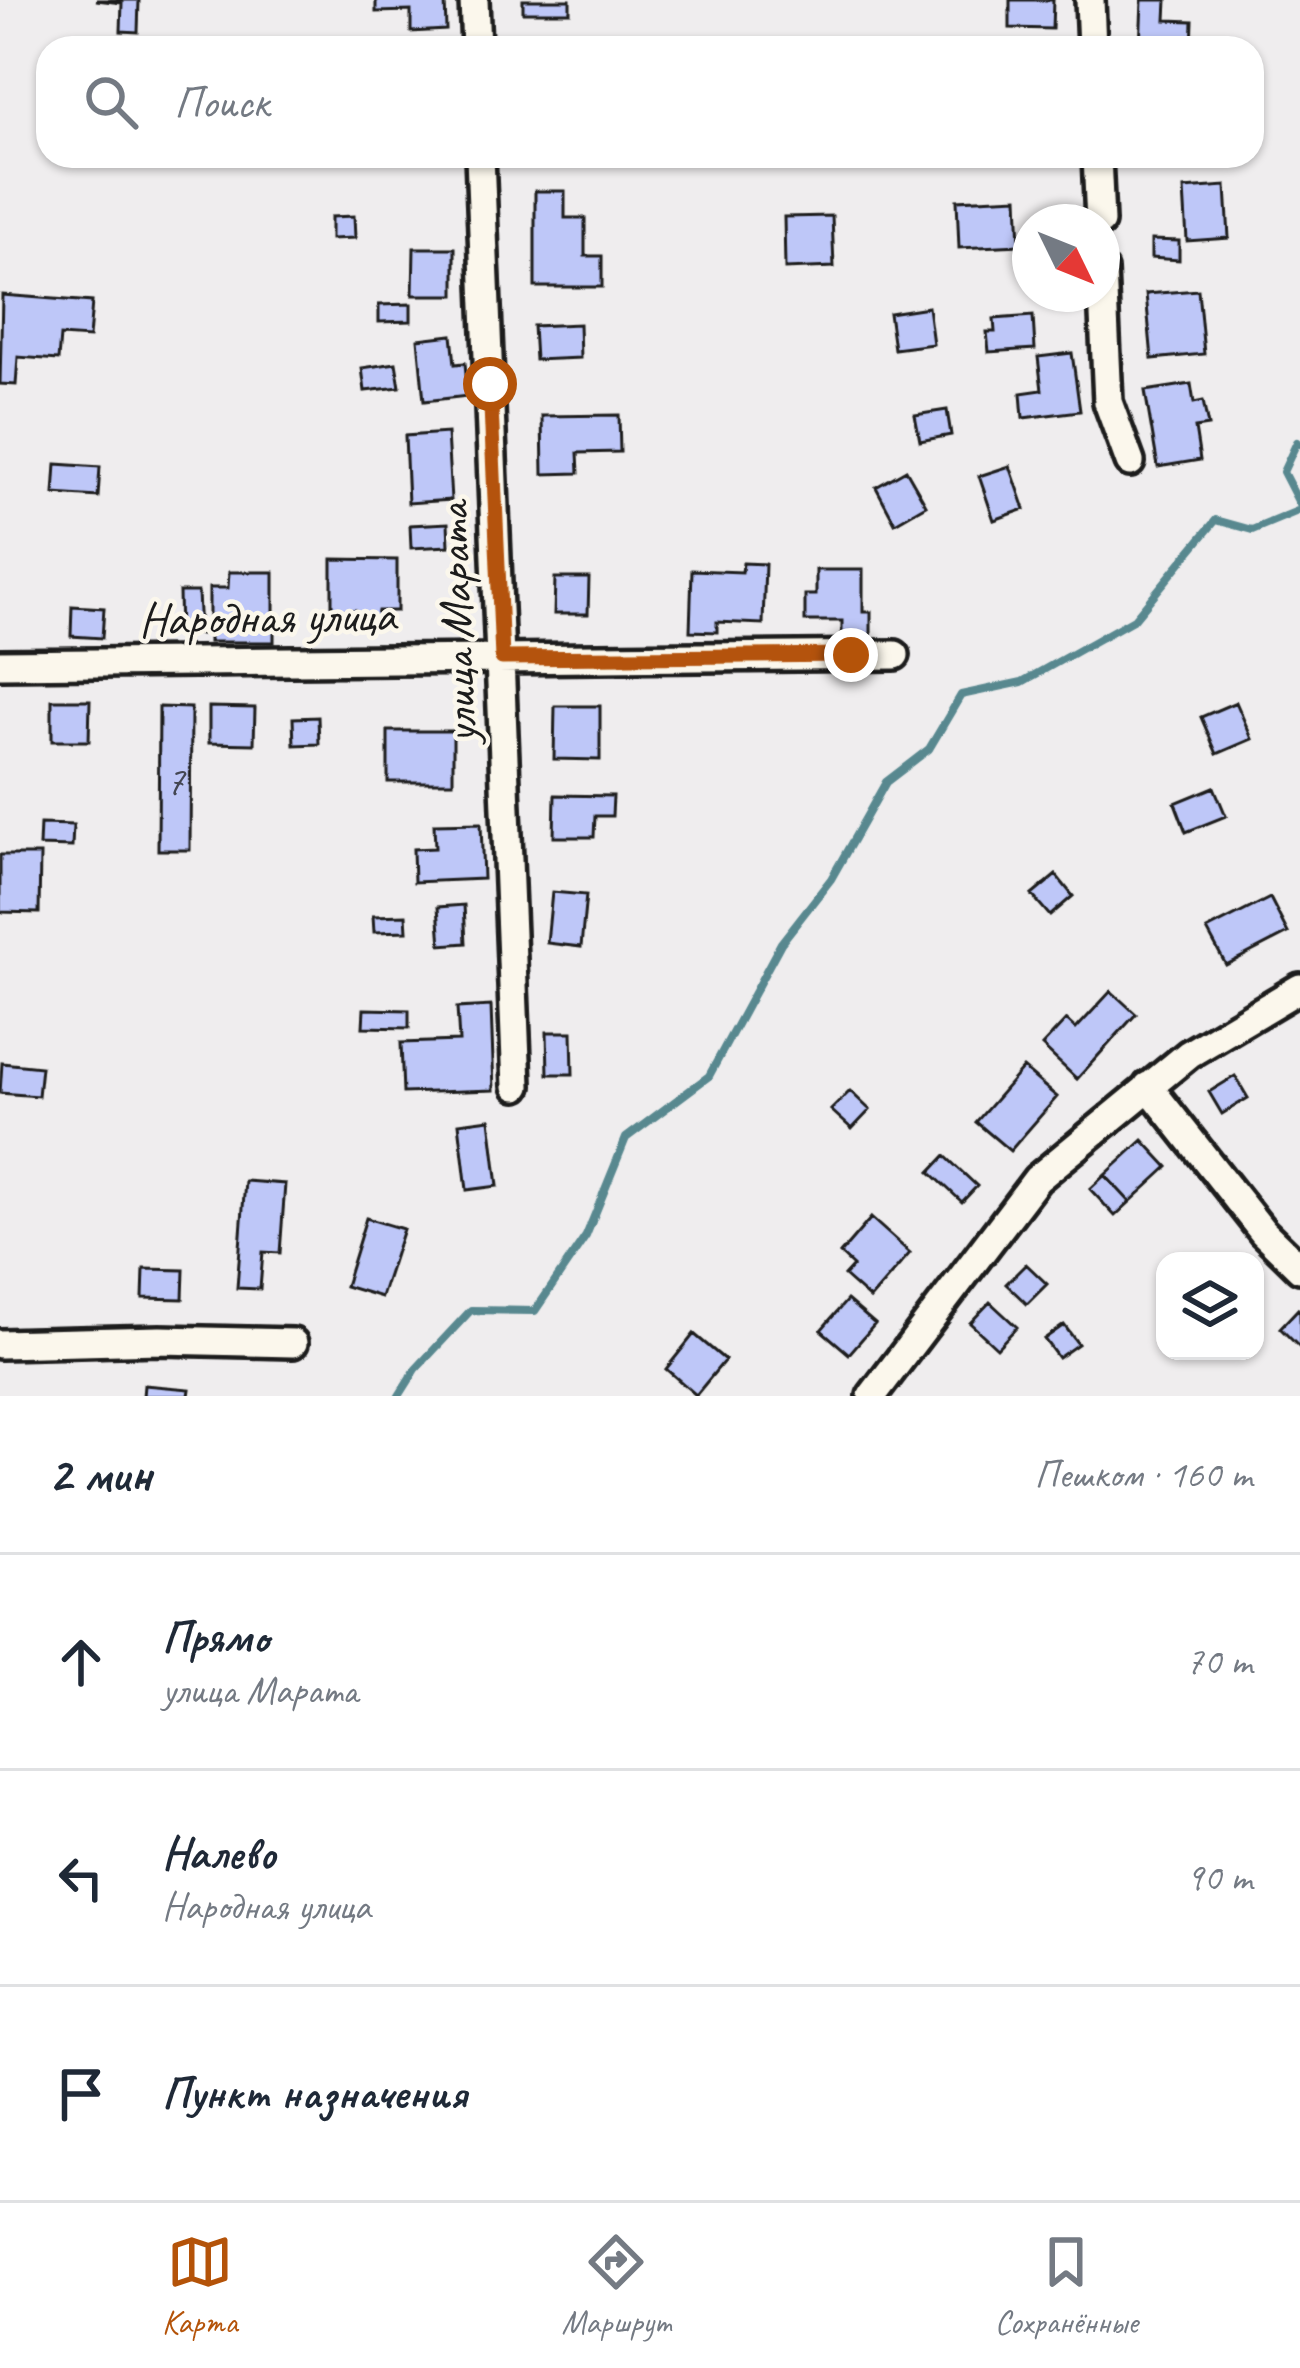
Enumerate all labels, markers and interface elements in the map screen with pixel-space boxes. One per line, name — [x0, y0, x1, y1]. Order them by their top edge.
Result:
search box — [36, 36, 1264, 168]
icon: search — [78, 69, 144, 135]
text: Поиск — [174, 74, 269, 131]
north arrow — [1012, 204, 1120, 312]
route start — [463, 357, 517, 411]
street label: улица Марата — [422, 497, 490, 747]
street label: Народная улица — [138, 585, 399, 649]
route end — [824, 628, 878, 682]
house number: 7 — [166, 754, 187, 807]
map controls — [1156, 1252, 1264, 1360]
button: layers — [1156, 1252, 1264, 1360]
text: 2 мин — [48, 1442, 152, 1506]
text: Пешком · 160 m — [1034, 1450, 1252, 1499]
text: Прямо — [162, 1609, 269, 1666]
icon: ahead — [48, 1629, 114, 1695]
text: 70 m — [1186, 1637, 1252, 1686]
text: улица Марата — [162, 1666, 358, 1715]
text: Налево — [162, 1825, 276, 1882]
icon: left — [48, 1845, 114, 1911]
text: 90 m — [1186, 1853, 1252, 1902]
text: Народная улица — [162, 1882, 371, 1931]
icon: arrive — [48, 2061, 114, 2127]
text: Пункт назначения — [162, 2065, 467, 2122]
tab: Карта — [162, 2229, 238, 2343]
tab: Маршрут — [562, 2229, 671, 2343]
tab: Сохранённые — [995, 2229, 1138, 2343]

